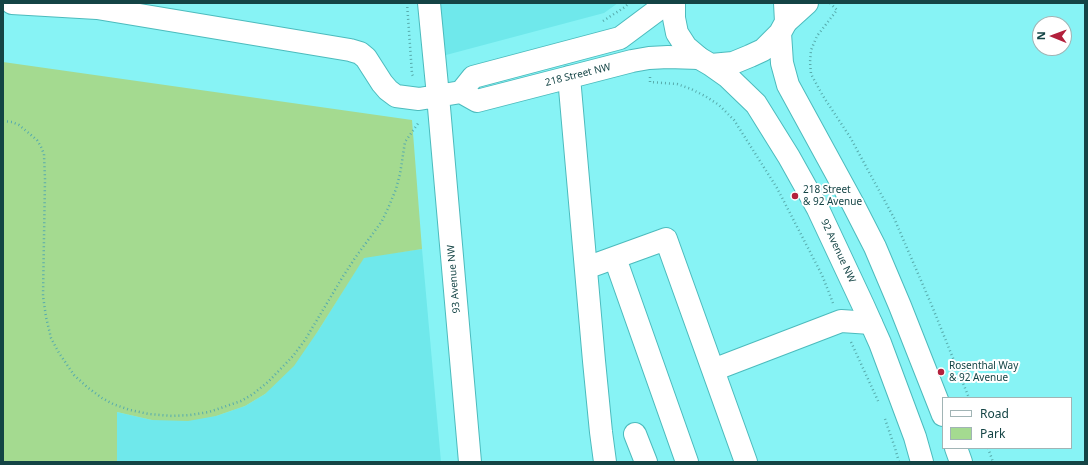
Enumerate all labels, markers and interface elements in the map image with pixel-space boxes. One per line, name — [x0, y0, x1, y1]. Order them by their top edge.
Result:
north arrow — [1032, 16, 1072, 56]
text: N — [1033, 31, 1048, 40]
street label: 218 Street NW — [544, 61, 612, 89]
place label: 218 Street & 92 Avenue — [803, 184, 862, 208]
marker: 218 Street & 92 Avenue — [790, 191, 800, 201]
street label: 92 Avenue NW — [818, 217, 858, 285]
street label: 93 Avenue NW — [445, 244, 463, 314]
place label: Rosenthal Way & 92 Avenue — [949, 360, 1018, 384]
marker: Rosenthal Way & 92 Avenue — [936, 367, 946, 377]
legend — [942, 397, 1072, 449]
text: Road — [980, 405, 1009, 422]
text: Park — [980, 425, 1005, 442]

